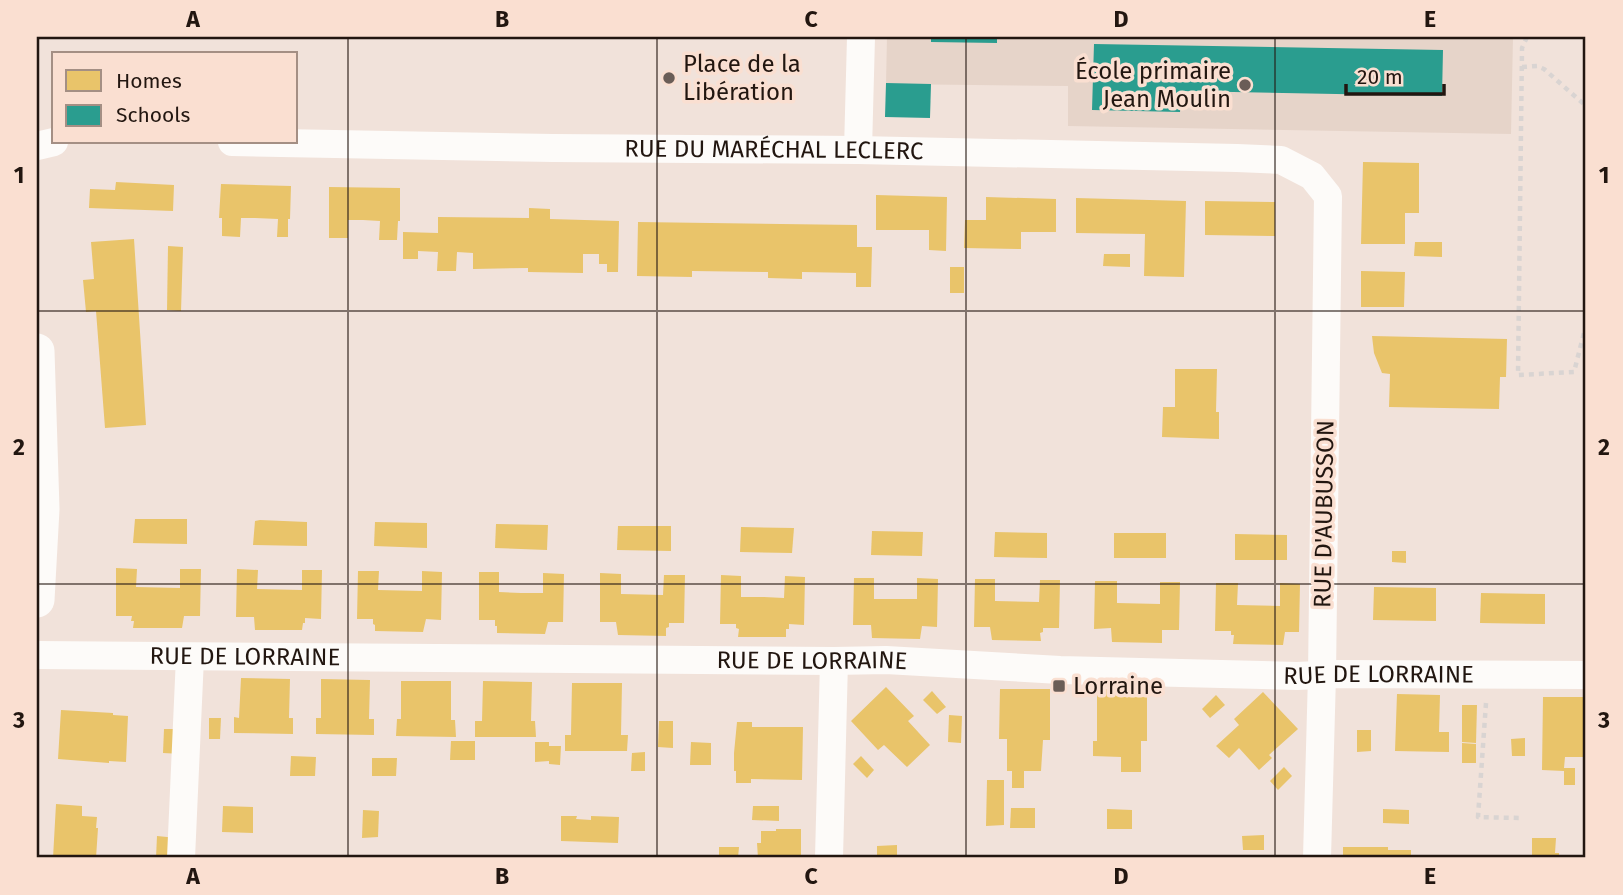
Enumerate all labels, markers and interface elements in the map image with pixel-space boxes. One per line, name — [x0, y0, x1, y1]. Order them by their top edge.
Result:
text: A — [185, 5, 200, 33]
text: B — [495, 5, 509, 33]
text: C — [804, 5, 818, 33]
text: D — [1114, 5, 1129, 33]
text: E — [1424, 5, 1436, 33]
place label: Place de la Libération — [683, 50, 801, 106]
legend — [52, 52, 298, 144]
scale bar — [1346, 52, 1444, 96]
place label: École primaire Jean Moulin — [1075, 56, 1231, 113]
text: 20 m — [1357, 64, 1403, 90]
text: Homes — [116, 68, 182, 94]
marker: Place de la Libération — [661, 70, 677, 86]
marker: École primaire Jean Moulin — [1237, 77, 1253, 93]
text: Schools — [116, 102, 190, 128]
street label: RUE DU MARÉCHAL LECLERC — [624, 134, 924, 165]
text: 1 — [14, 161, 24, 189]
text: 1 — [1599, 161, 1609, 189]
street label: RUE D'AUBUSSON — [1308, 420, 1340, 608]
text: 2 — [13, 433, 25, 461]
text: 2 — [1598, 433, 1610, 461]
street label: RUE DE LORRAINE — [149, 642, 341, 671]
street label: RUE DE LORRAINE — [716, 646, 908, 675]
street label: RUE DE LORRAINE — [1283, 660, 1474, 690]
place label: Lorraine — [1073, 672, 1163, 700]
marker: Lorraine — [1051, 678, 1067, 694]
text: 3 — [12, 706, 25, 734]
text: 3 — [1597, 706, 1610, 734]
text: A — [185, 862, 200, 890]
text: B — [495, 862, 509, 890]
text: C — [804, 862, 818, 890]
text: D — [1114, 862, 1129, 890]
text: E — [1424, 862, 1436, 890]

